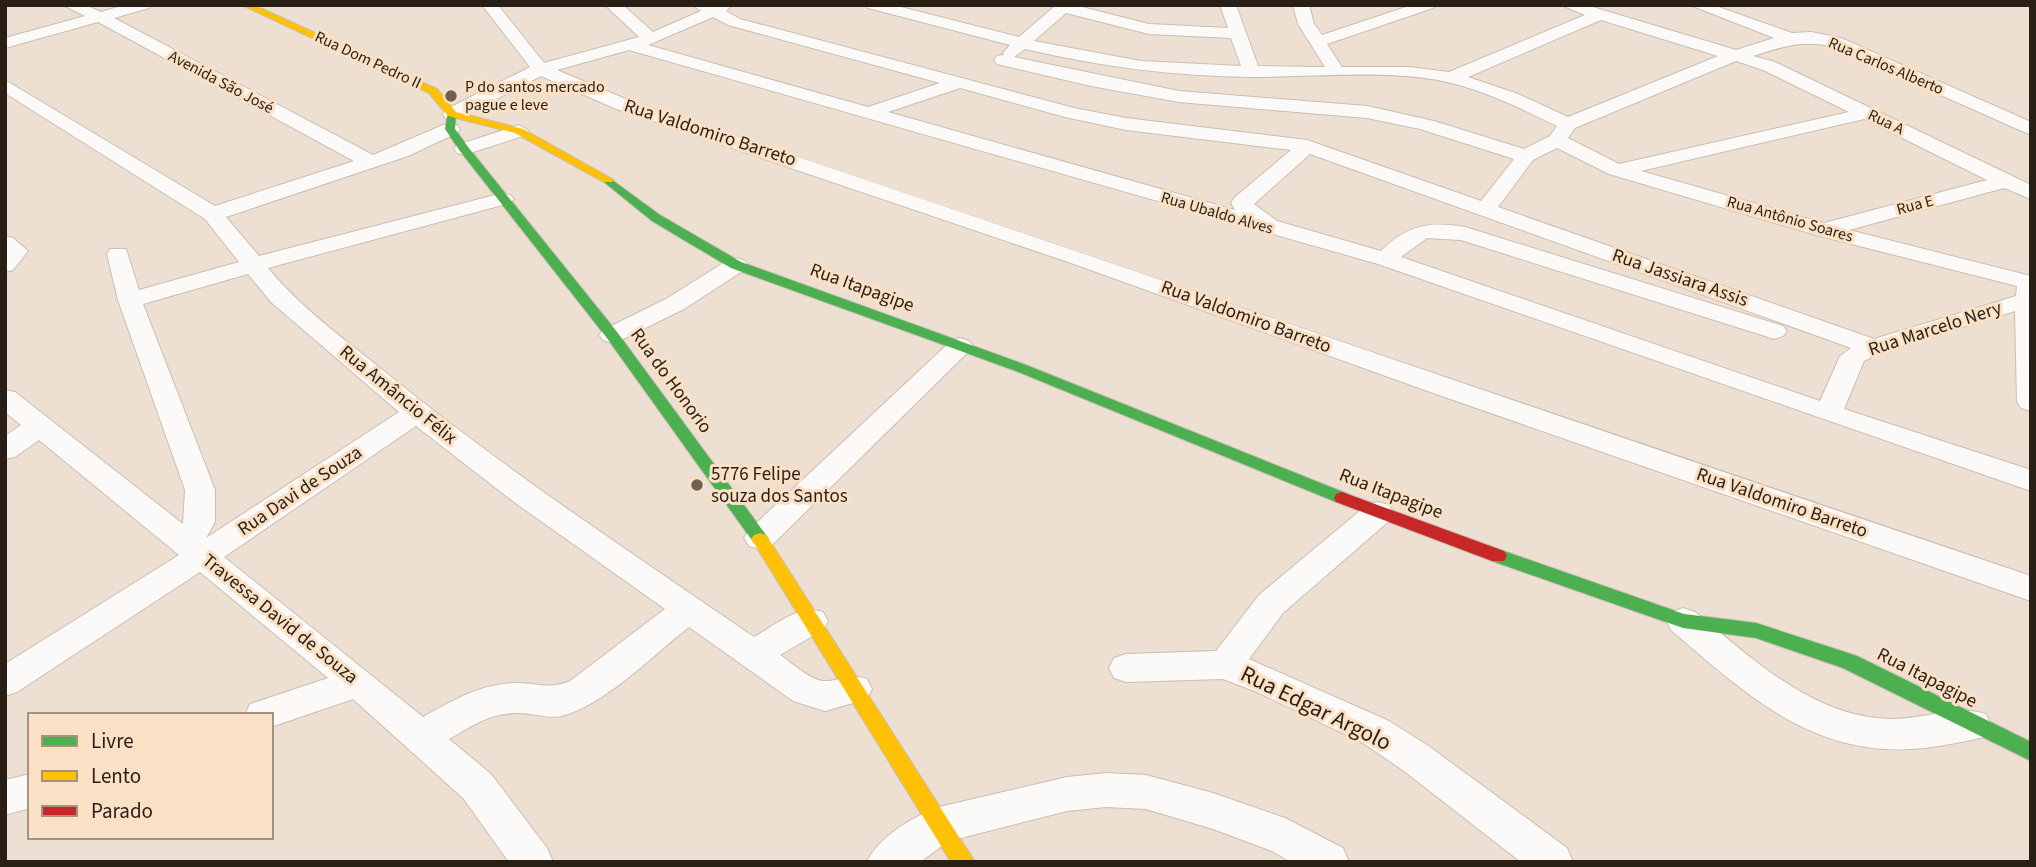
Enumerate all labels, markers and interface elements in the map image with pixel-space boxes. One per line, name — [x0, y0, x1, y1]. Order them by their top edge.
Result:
street label: Rua Dom Pedro II — [311, 26, 425, 94]
street label: Rua Carlos Alberto — [1825, 32, 1947, 100]
street label: Avenida São José — [165, 45, 278, 119]
place label: P do santos mercado pague e leve — [465, 76, 605, 116]
marker: P do santos mercado pague e leve — [443, 88, 459, 104]
street label: Rua Valdomiro Barreto — [620, 92, 800, 174]
street label: Rua A — [1864, 104, 1908, 140]
street label: Rua Ubaldo Alves — [1158, 186, 1276, 240]
street label: Rua E — [1894, 190, 1936, 220]
street label: Rua Antônio Soares — [1724, 191, 1856, 248]
street label: Rua Jassiara Assis — [1608, 242, 1752, 314]
street label: Rua Itapagipe — [806, 257, 918, 319]
street label: Rua Valdomiro Barreto — [1157, 274, 1335, 360]
street label: Rua Marcelo Nery — [1865, 295, 2005, 363]
street label: Rua do Honorio — [624, 323, 718, 439]
street label: Rua Amâncio Félix — [333, 339, 463, 451]
street label: Rua Davi de Souza — [232, 439, 368, 543]
place label: 5776 Felipe souza dos Santos — [711, 461, 848, 510]
street label: Rua Valdomiro Barreto — [1693, 461, 1871, 545]
street label: Rua Itapagipe — [1335, 462, 1447, 526]
marker: 5776 Felipe souza dos Santos — [689, 477, 705, 493]
street label: Travessa David de Souza — [196, 548, 364, 690]
street label: Rua Itapagipe — [1872, 641, 1982, 715]
street label: Rua Edgar Argolo — [1235, 657, 1397, 759]
legend — [28, 713, 273, 839]
text: Livre — [91, 726, 134, 756]
text: Lento — [91, 761, 141, 791]
text: Parado — [91, 796, 153, 826]

